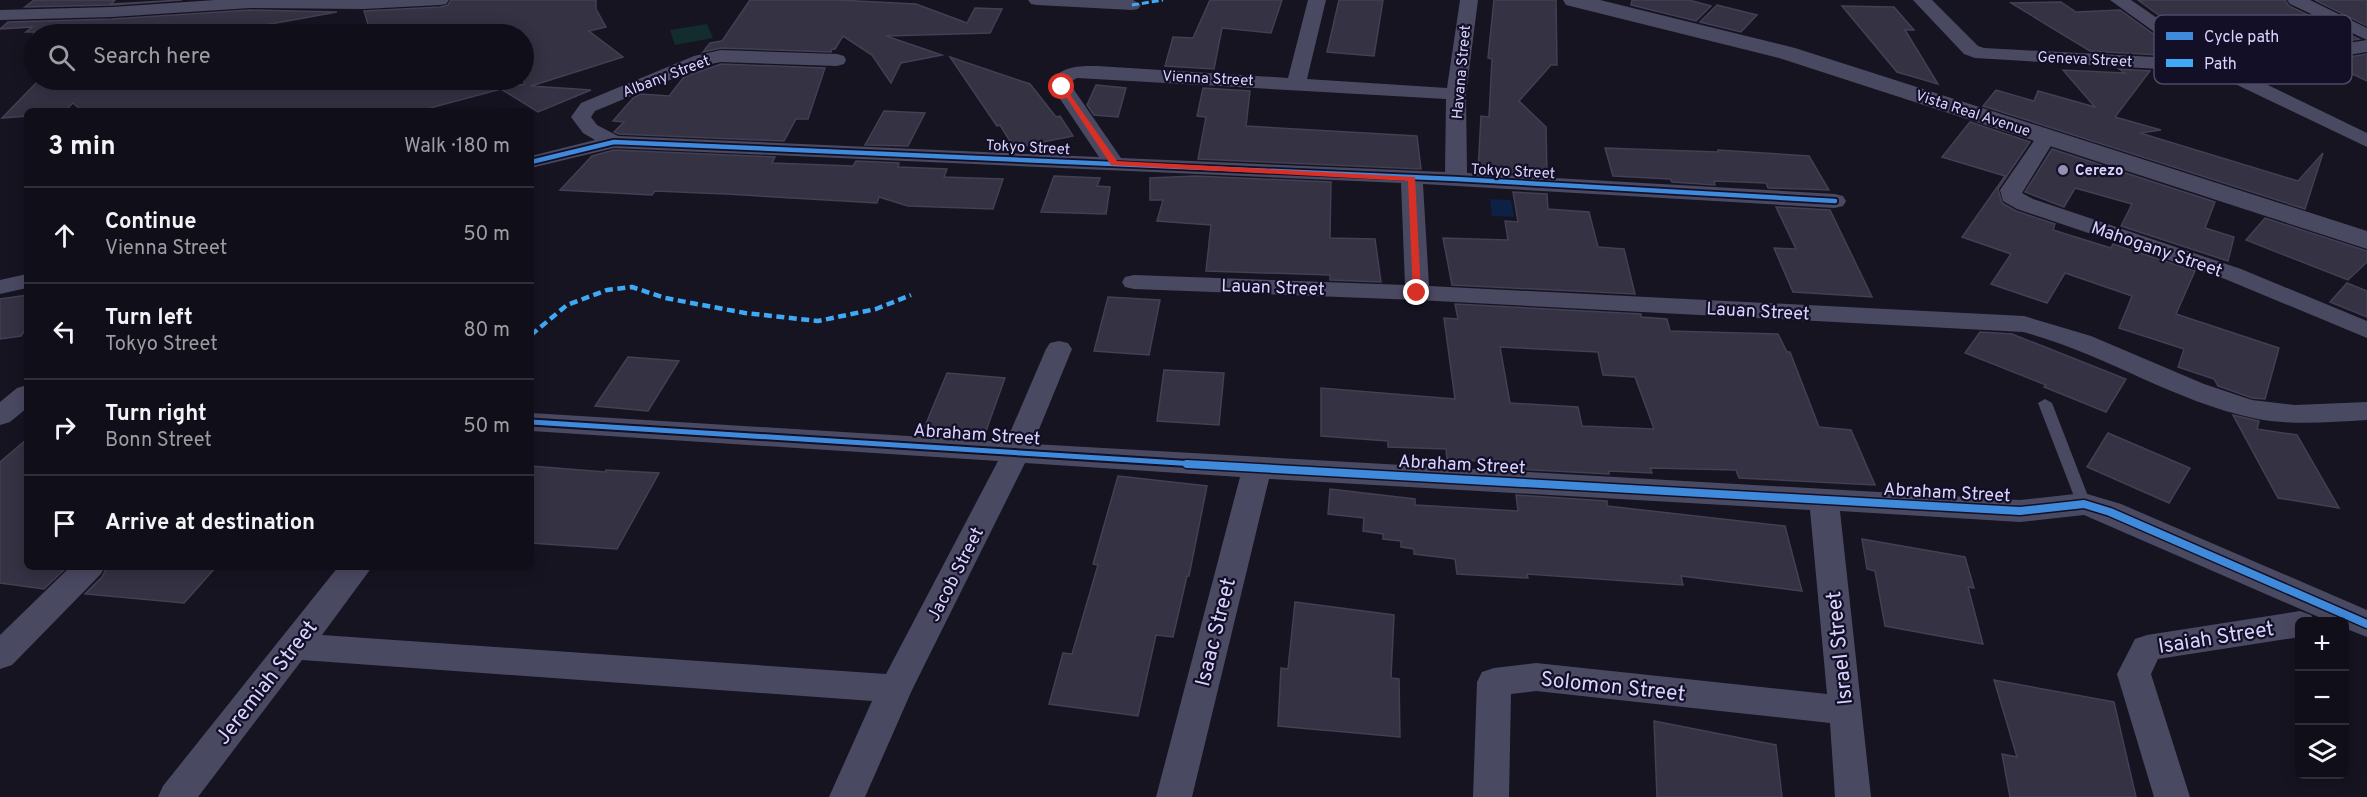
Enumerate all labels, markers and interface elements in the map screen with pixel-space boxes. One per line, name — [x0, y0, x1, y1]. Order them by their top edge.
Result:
legend — [2154, 15, 2352, 84]
search box — [24, 24, 534, 90]
street label: Havana Street — [1449, 24, 1476, 120]
text: Cycle path — [2204, 28, 2279, 48]
icon: search — [45, 41, 78, 74]
text: Search here — [93, 44, 211, 71]
street label: Geneva Street — [2037, 49, 2133, 72]
street label: Albany Street — [620, 52, 713, 103]
text: Path — [2204, 55, 2237, 75]
street label: Vienna Street — [1162, 68, 1254, 91]
route start — [1048, 73, 1074, 99]
street label: Vista Real Avenue — [1913, 87, 2032, 142]
text: 3 min — [48, 131, 116, 164]
text: Walk · 180 m — [404, 134, 510, 160]
street label: Tokyo Street — [985, 137, 1071, 160]
street label: Tokyo Street — [1470, 161, 1556, 184]
place label: Cerezo — [2075, 162, 2124, 181]
marker: Cerezo — [2056, 163, 2070, 177]
text: Continue — [105, 209, 196, 236]
street label: Mahogany Street — [2088, 217, 2225, 284]
icon: ahead — [48, 219, 81, 252]
text: 50 m — [463, 222, 510, 248]
text: Vienna Street — [105, 236, 227, 262]
street label: Lauan Street — [1221, 275, 1325, 302]
route end — [1403, 279, 1429, 305]
street label: Lauan Street — [1706, 298, 1810, 327]
text: Turn left — [105, 305, 193, 332]
icon: left — [48, 315, 81, 348]
text: 80 m — [464, 318, 510, 344]
text: Tokyo Street — [105, 332, 218, 358]
text: Turn right — [105, 401, 207, 428]
icon: right — [48, 411, 81, 444]
text: 50 m — [463, 414, 510, 440]
street label: Abraham Street — [913, 420, 1041, 451]
text: Bonn Street — [105, 428, 212, 454]
street label: Abraham Street — [1398, 451, 1526, 480]
street label: Abraham Street — [1883, 479, 2011, 508]
icon: arrive — [48, 507, 81, 540]
text: Arrive at destination — [105, 510, 315, 537]
street label: Jacob Street — [923, 524, 990, 626]
street label: Isaac Street — [1190, 575, 1243, 689]
street label: Israel Street — [1821, 590, 1860, 706]
street label: Jeremiah Street — [210, 615, 324, 751]
street label: Isaiah Street — [2156, 616, 2276, 661]
map controls — [2295, 617, 2349, 779]
button: + — [2295, 617, 2349, 671]
street label: Solomon Street — [1539, 666, 1687, 709]
button: − — [2295, 671, 2349, 725]
button: layers — [2295, 725, 2349, 779]

